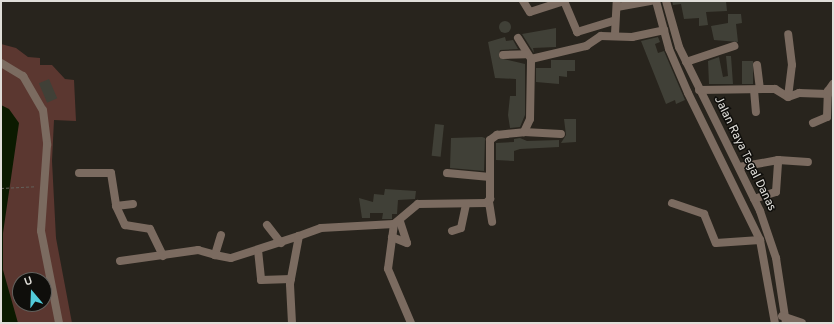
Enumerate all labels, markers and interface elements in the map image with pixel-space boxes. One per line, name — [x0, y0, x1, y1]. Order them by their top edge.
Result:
street label: Jalan Raya Tegal Danas — [710, 94, 778, 214]
north arrow — [12, 272, 52, 312]
text: U — [22, 274, 34, 289]

